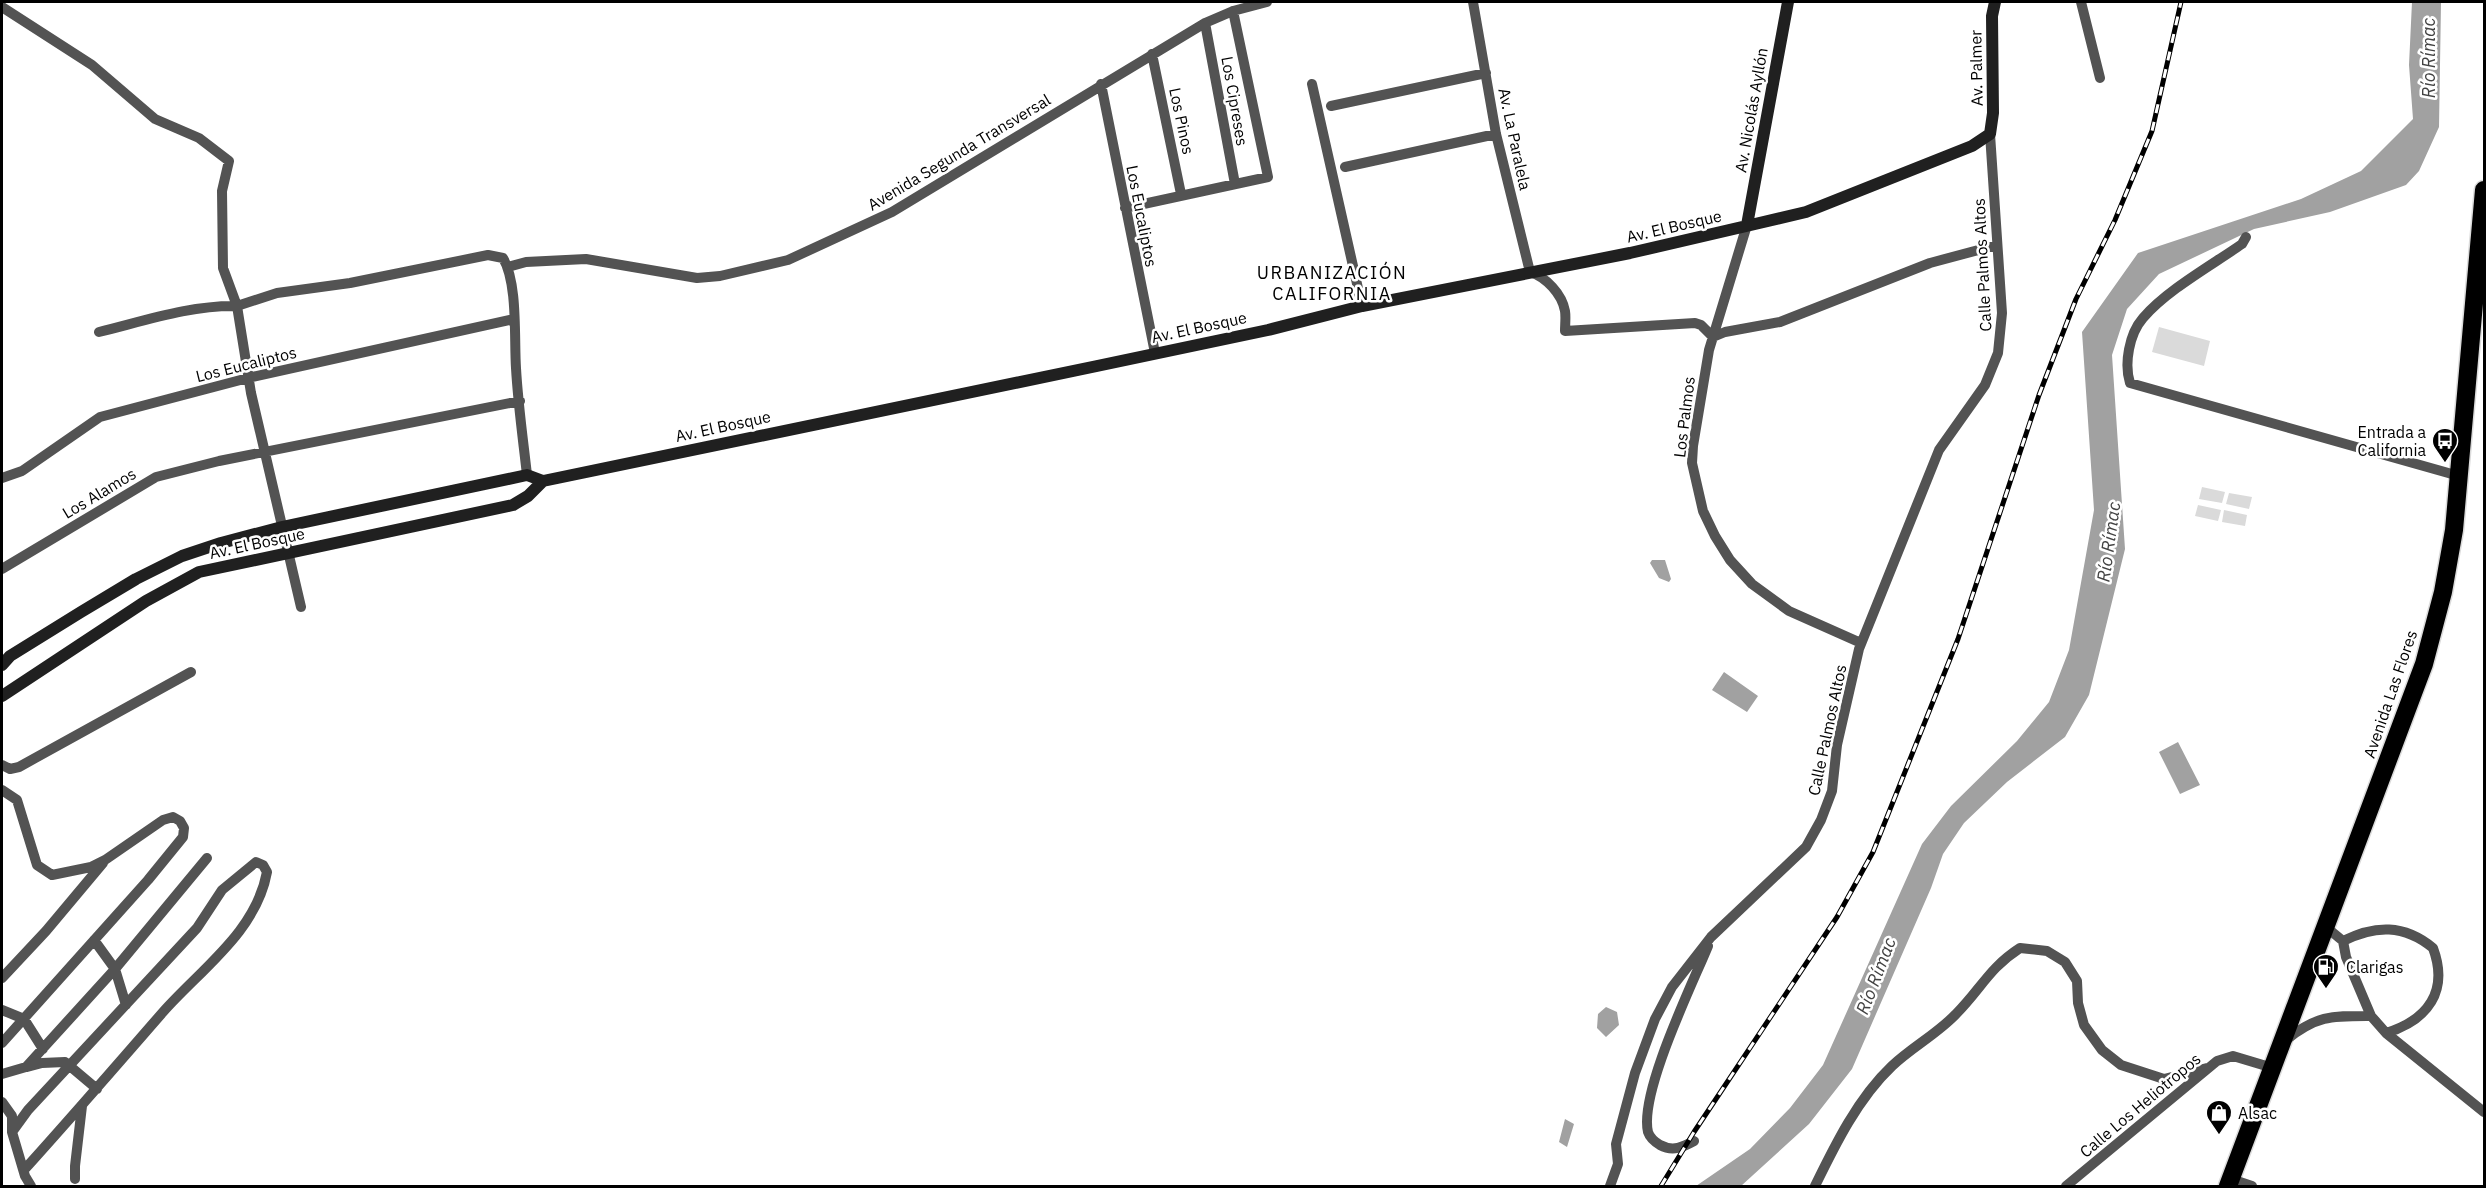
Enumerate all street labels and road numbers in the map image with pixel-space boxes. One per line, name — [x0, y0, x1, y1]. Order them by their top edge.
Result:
street label: Av. Palmer — [1965, 30, 1987, 106]
street label: Av. Nicolás Ayllón — [1730, 46, 1772, 174]
street label: Los Cipreses — [1217, 55, 1253, 147]
street label: Los Pinos — [1165, 86, 1199, 156]
street label: Av. La Paralela — [1494, 86, 1536, 192]
street label: Avenida Segunda Transversal — [864, 89, 1054, 215]
street label: Los Eucaliptos — [1122, 163, 1162, 269]
street label: Calle Palmos Altos — [1969, 198, 1995, 332]
street label: Av. El Bosque — [1624, 205, 1724, 247]
street label: Av. El Bosque — [1149, 307, 1249, 347]
street label: Los Eucaliptos — [193, 342, 299, 386]
street label: Los Palmos — [1669, 375, 1699, 459]
street label: Av. El Bosque — [673, 406, 773, 446]
street label: Los Alamos — [59, 463, 139, 523]
street label: Av. El Bosque — [207, 523, 307, 563]
street label: Avenida Las Flores — [2359, 627, 2421, 761]
street label: Calle Palmos Altos — [1803, 663, 1851, 797]
street label: Calle Los Heliotropos — [2075, 1049, 2205, 1161]

